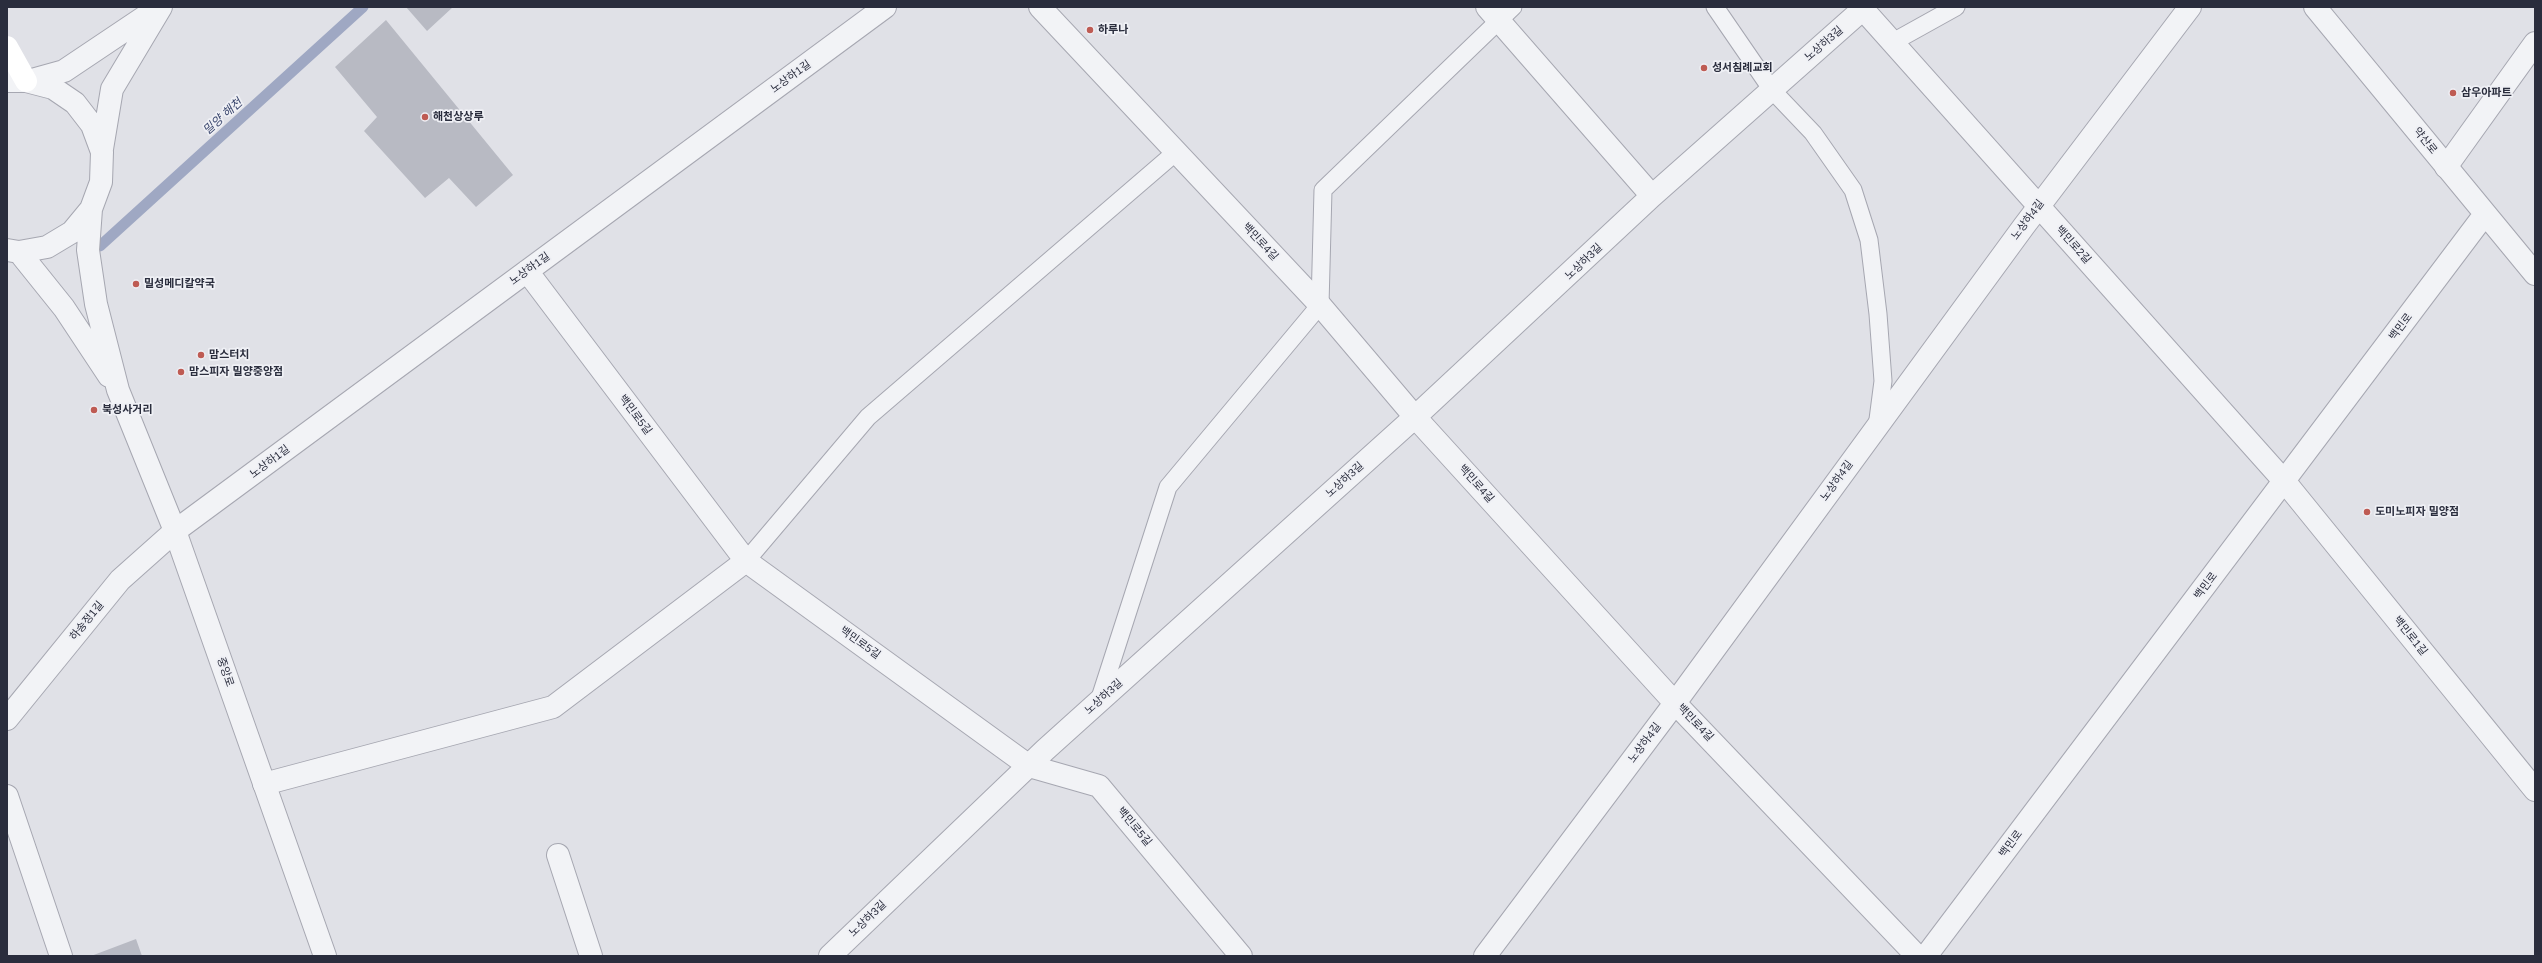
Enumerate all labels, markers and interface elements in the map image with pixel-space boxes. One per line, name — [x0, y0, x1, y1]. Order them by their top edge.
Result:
place label: 하루나 — [1098, 23, 1128, 37]
street label: 노상하3길 — [1802, 24, 1846, 64]
marker: 하루나 — [1085, 25, 1095, 35]
street label: 노상하1길 — [768, 58, 814, 96]
place label: 성서침례교회 — [1712, 61, 1773, 75]
marker: 성서침례교회 — [1699, 63, 1709, 73]
place label: 삼우아파트 — [2461, 86, 2512, 100]
marker: 삼우아파트 — [2448, 88, 2458, 98]
water label: 밀양 해천 — [201, 96, 245, 138]
place label: 해천상상루 — [433, 110, 484, 124]
marker: 해천상상루 — [420, 112, 430, 122]
street label: 약산로 — [2410, 125, 2440, 157]
street label: 노상하4길 — [2009, 197, 2047, 243]
street label: 백민로4길 — [1239, 220, 1281, 264]
street label: 백민로2길 — [2053, 223, 2093, 267]
street label: 노상하3길 — [1563, 241, 1605, 283]
street label: 노상하1길 — [507, 250, 553, 288]
place label: 밀성메디칼약국 — [144, 277, 215, 291]
marker: 밀성메디칼약국 — [131, 279, 141, 289]
street label: 백민로 — [2387, 311, 2415, 343]
place label: 맘스터치 — [209, 348, 249, 362]
marker: 맘스터치 — [196, 350, 206, 360]
place label: 맘스피자 밀양중앙점 — [189, 365, 283, 379]
marker: 맘스피자 밀양중앙점 — [176, 367, 186, 377]
street label: 백민로5길 — [616, 392, 654, 438]
place label: 북성사거리 — [102, 403, 153, 417]
marker: 북성사거리 — [89, 405, 99, 415]
street label: 노상하1길 — [247, 443, 293, 481]
street label: 노상하4길 — [1818, 458, 1856, 504]
street label: 노상하3길 — [1323, 460, 1367, 500]
street label: 백민로4길 — [1456, 462, 1496, 506]
place label: 도미노피자 밀양점 — [2375, 505, 2459, 519]
marker: 도미노피자 밀양점 — [2362, 507, 2372, 517]
street label: 백민로 — [2192, 570, 2220, 602]
street label: 하송정1길 — [67, 599, 107, 643]
street label: 백민로1길 — [2390, 614, 2430, 658]
street label: 백민로5길 — [837, 624, 883, 662]
street label: 중앙로 — [214, 655, 236, 689]
street label: 노상하3길 — [1082, 677, 1126, 717]
street label: 백민로4길 — [1674, 702, 1716, 744]
street label: 노상하4길 — [1626, 720, 1664, 766]
street label: 백민로5길 — [1114, 805, 1154, 849]
street label: 백민로 — [1997, 828, 2025, 860]
street label: 노상하3길 — [847, 898, 889, 940]

